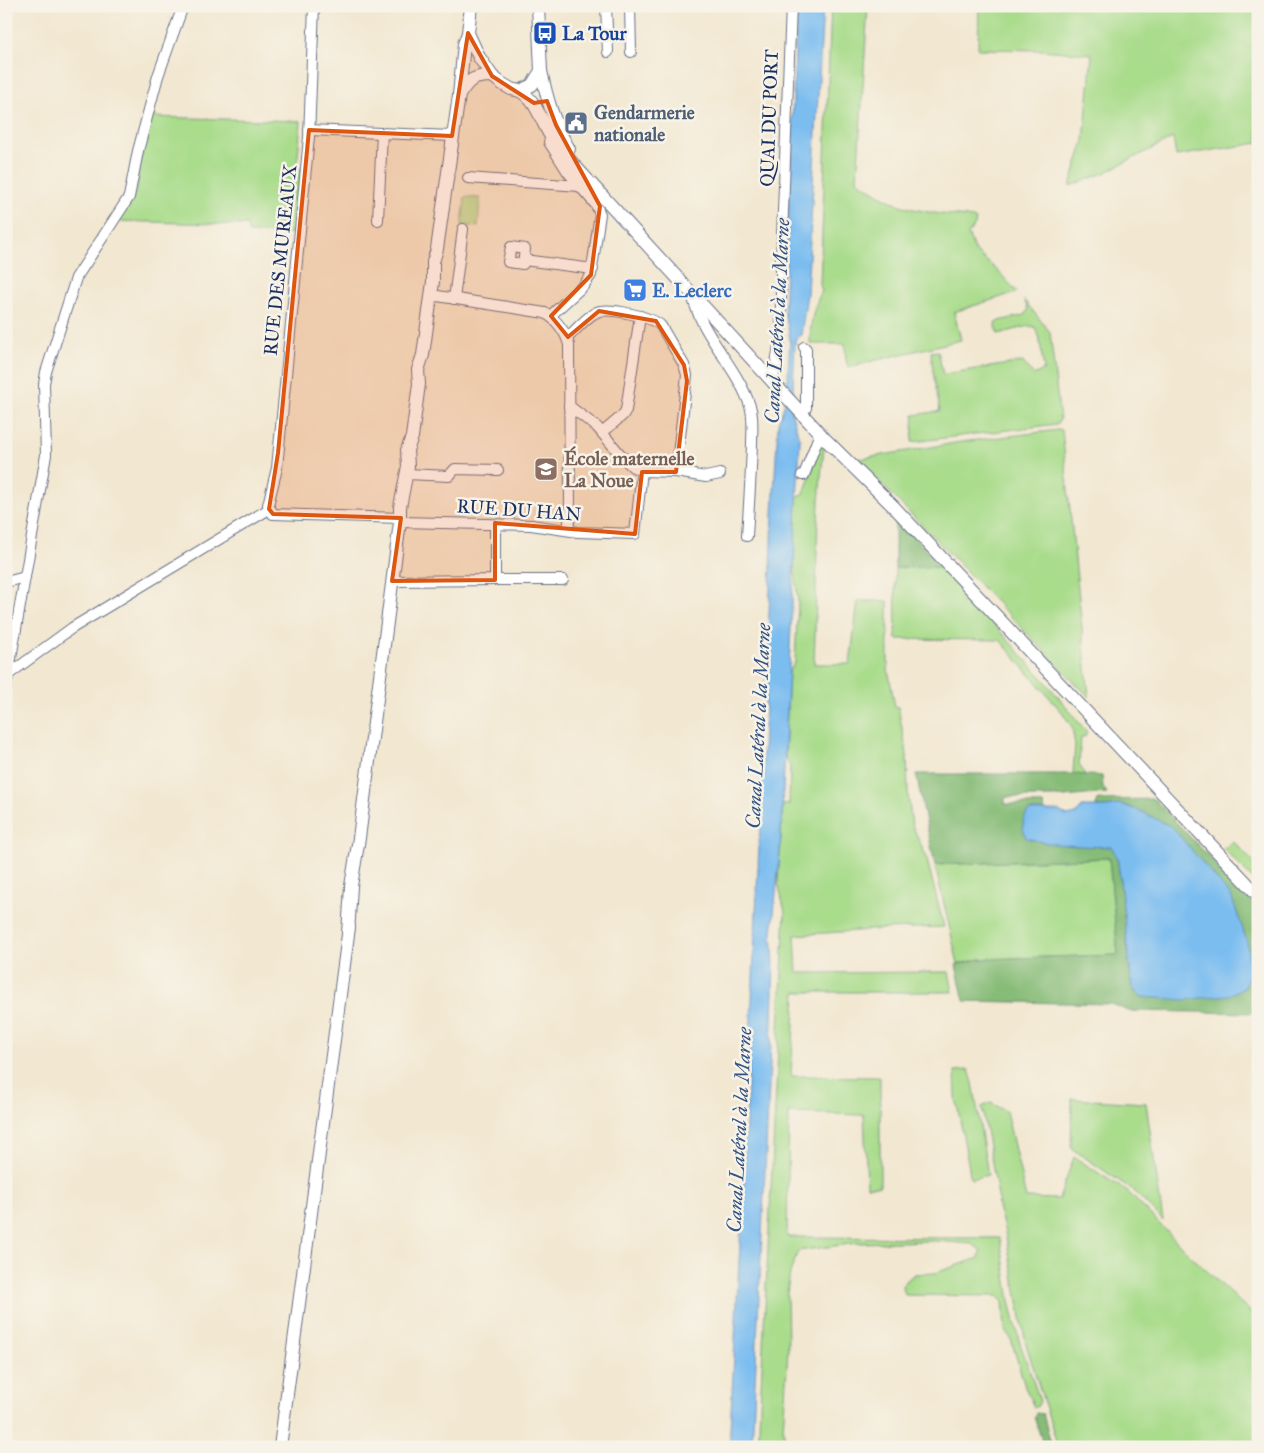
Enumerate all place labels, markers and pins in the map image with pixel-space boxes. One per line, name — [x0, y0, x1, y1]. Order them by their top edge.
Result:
bus stop icon: La Tour — [532, 20, 558, 46]
place label: La Tour — [562, 22, 627, 45]
place label: Gendarmerie nationale — [594, 101, 695, 146]
public building icon: Gendarmerie nationale — [563, 110, 589, 136]
supermarket icon: E. Leclerc — [622, 277, 648, 303]
place label: E. Leclerc — [652, 279, 732, 302]
place label: École maternelle La Noue — [564, 445, 695, 492]
school or university icon: École maternelle La Noue — [533, 456, 559, 482]

